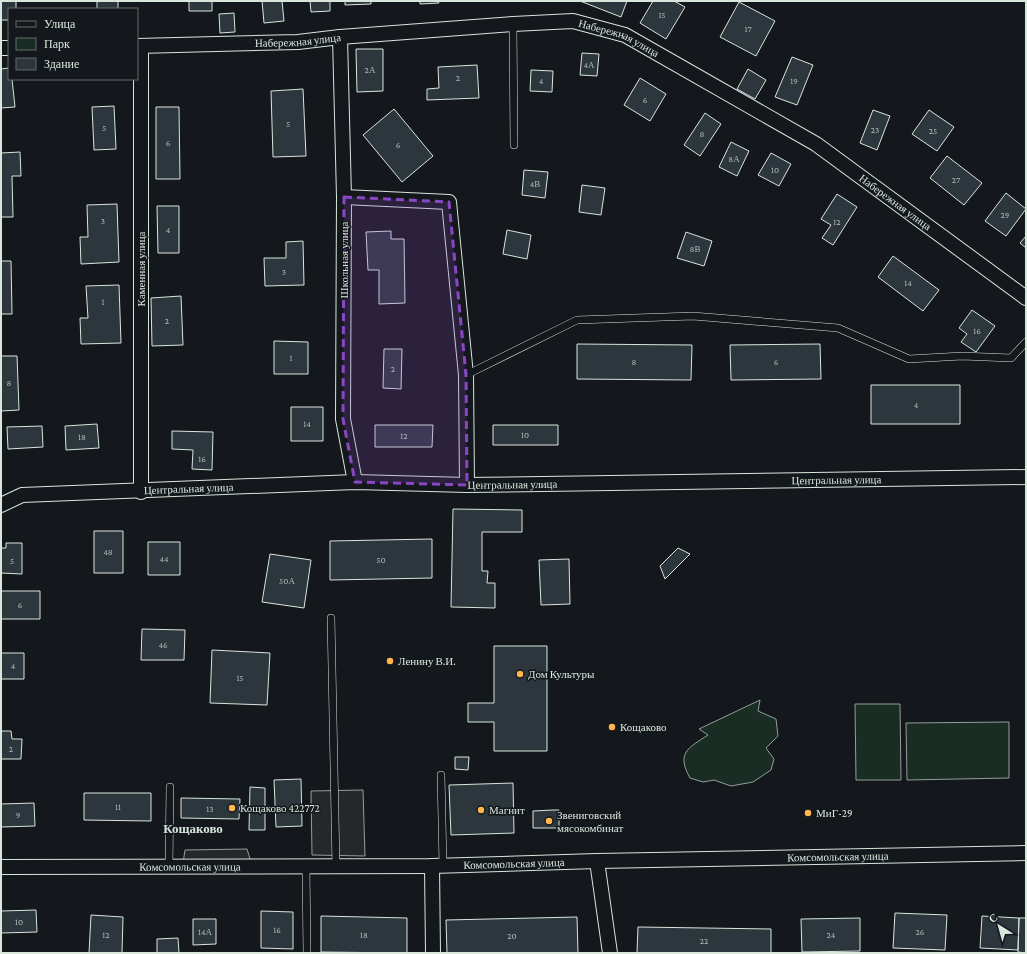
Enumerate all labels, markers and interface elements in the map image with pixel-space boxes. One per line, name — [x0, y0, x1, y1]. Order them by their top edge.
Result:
legend — [8, 8, 138, 80]
house number: 15 — [658, 10, 666, 20]
text: Улица — [44, 17, 76, 31]
street label: Набережная улица — [577, 17, 661, 59]
house number: 17 — [744, 24, 752, 34]
street label: Набережная улица — [255, 31, 342, 49]
text: Парк — [44, 37, 70, 51]
text: Здание — [44, 57, 79, 71]
house number: 4А — [583, 60, 595, 70]
house number: 2А — [365, 65, 376, 75]
house number: 2 — [456, 73, 460, 83]
house number: 4 — [539, 76, 544, 86]
house number: 19 — [790, 76, 798, 86]
house number: 6 — [643, 95, 648, 105]
house number: 5 — [286, 119, 290, 129]
house number: 5 — [102, 123, 106, 133]
house number: 23 — [871, 125, 879, 135]
house number: 25 — [929, 126, 937, 136]
house number: 8 — [700, 129, 705, 139]
house number: 6 — [166, 138, 171, 148]
house number: 6 — [396, 140, 401, 150]
house number: 8А — [728, 154, 740, 164]
house number: 10 — [771, 165, 779, 175]
street label: Набережная улица — [857, 172, 934, 233]
house number: 27 — [952, 175, 960, 185]
house number: 4В — [530, 179, 540, 189]
house number: 29 — [1001, 210, 1010, 220]
house number: 3 — [101, 216, 105, 226]
house number: 12 — [833, 217, 841, 227]
street label: Школьная улица — [338, 221, 350, 298]
house number: 4 — [166, 225, 171, 235]
street label: Каменная улица — [135, 231, 147, 306]
house number: 8В — [690, 244, 700, 254]
house number: 3 — [282, 267, 286, 277]
house number: 14 — [904, 278, 912, 288]
house number: 1 — [102, 297, 105, 307]
house number: 2 — [165, 316, 169, 326]
house number: 16 — [973, 326, 981, 336]
house number: 1 — [290, 353, 293, 363]
house number: 8 — [632, 357, 637, 367]
house number: 6 — [774, 357, 779, 367]
house number: 2 — [391, 364, 395, 374]
house number: 8 — [7, 378, 12, 388]
house number: 4 — [914, 400, 919, 410]
house number: 14 — [303, 419, 311, 429]
house number: 10 — [521, 430, 529, 440]
house number: 12 — [400, 431, 408, 441]
house number: 18 — [78, 432, 86, 442]
house number: 16 — [198, 454, 206, 464]
street label: Центральная улица — [791, 473, 882, 486]
street label: Центральная улица — [467, 478, 558, 491]
street label: Центральная улица — [144, 481, 234, 496]
house number: 48 — [103, 547, 113, 557]
house number: 44 — [159, 554, 169, 564]
house number: 50 — [376, 555, 386, 565]
house number: 5 — [10, 556, 14, 566]
house number: 50А — [279, 576, 295, 586]
house number: 6 — [18, 600, 23, 610]
house number: 46 — [158, 640, 168, 650]
place label: Ленину В.И. — [398, 655, 456, 667]
marker: Ленину В.И. — [385, 656, 395, 666]
house number: 4 — [11, 661, 16, 671]
place label: Дом Культуры — [528, 668, 595, 680]
marker: Дом Культуры — [515, 669, 525, 679]
house number: 15 — [236, 673, 244, 683]
place label: Кощаково — [620, 721, 667, 733]
marker: Кощаково — [607, 722, 617, 732]
house number: 2 — [9, 744, 13, 754]
house number: 11 — [115, 802, 121, 812]
place label: Кощаково 422772 — [240, 802, 320, 814]
marker: Кощаково 422772 — [227, 803, 237, 813]
house number: 13 — [206, 804, 214, 814]
place label: Магнит — [489, 804, 525, 816]
marker: Магнит — [476, 805, 486, 815]
place label: МиГ-29 — [816, 807, 853, 819]
marker: МиГ-29 — [803, 808, 813, 818]
place label: Звениговский мясокомбинат — [557, 809, 623, 834]
house number: 9 — [16, 810, 21, 820]
marker: Звениговский мясокомбинат — [544, 816, 554, 826]
district label: Кощаково — [163, 821, 223, 836]
street label: Комсомольская улица — [787, 850, 889, 863]
street label: Комсомольская улица — [463, 856, 565, 871]
street label: Комсомольская улица — [139, 860, 241, 873]
north arrow — [979, 906, 1019, 946]
text: С — [986, 911, 1000, 925]
house number: 10 — [15, 917, 23, 927]
house number: 16 — [273, 925, 281, 935]
house number: 14А — [198, 927, 213, 937]
house number: 26 — [916, 927, 925, 937]
house number: 12 — [102, 930, 110, 940]
house number: 18 — [360, 930, 368, 940]
house number: 24 — [827, 930, 836, 940]
house number: 20 — [507, 931, 517, 941]
house number: 22 — [700, 936, 708, 946]

